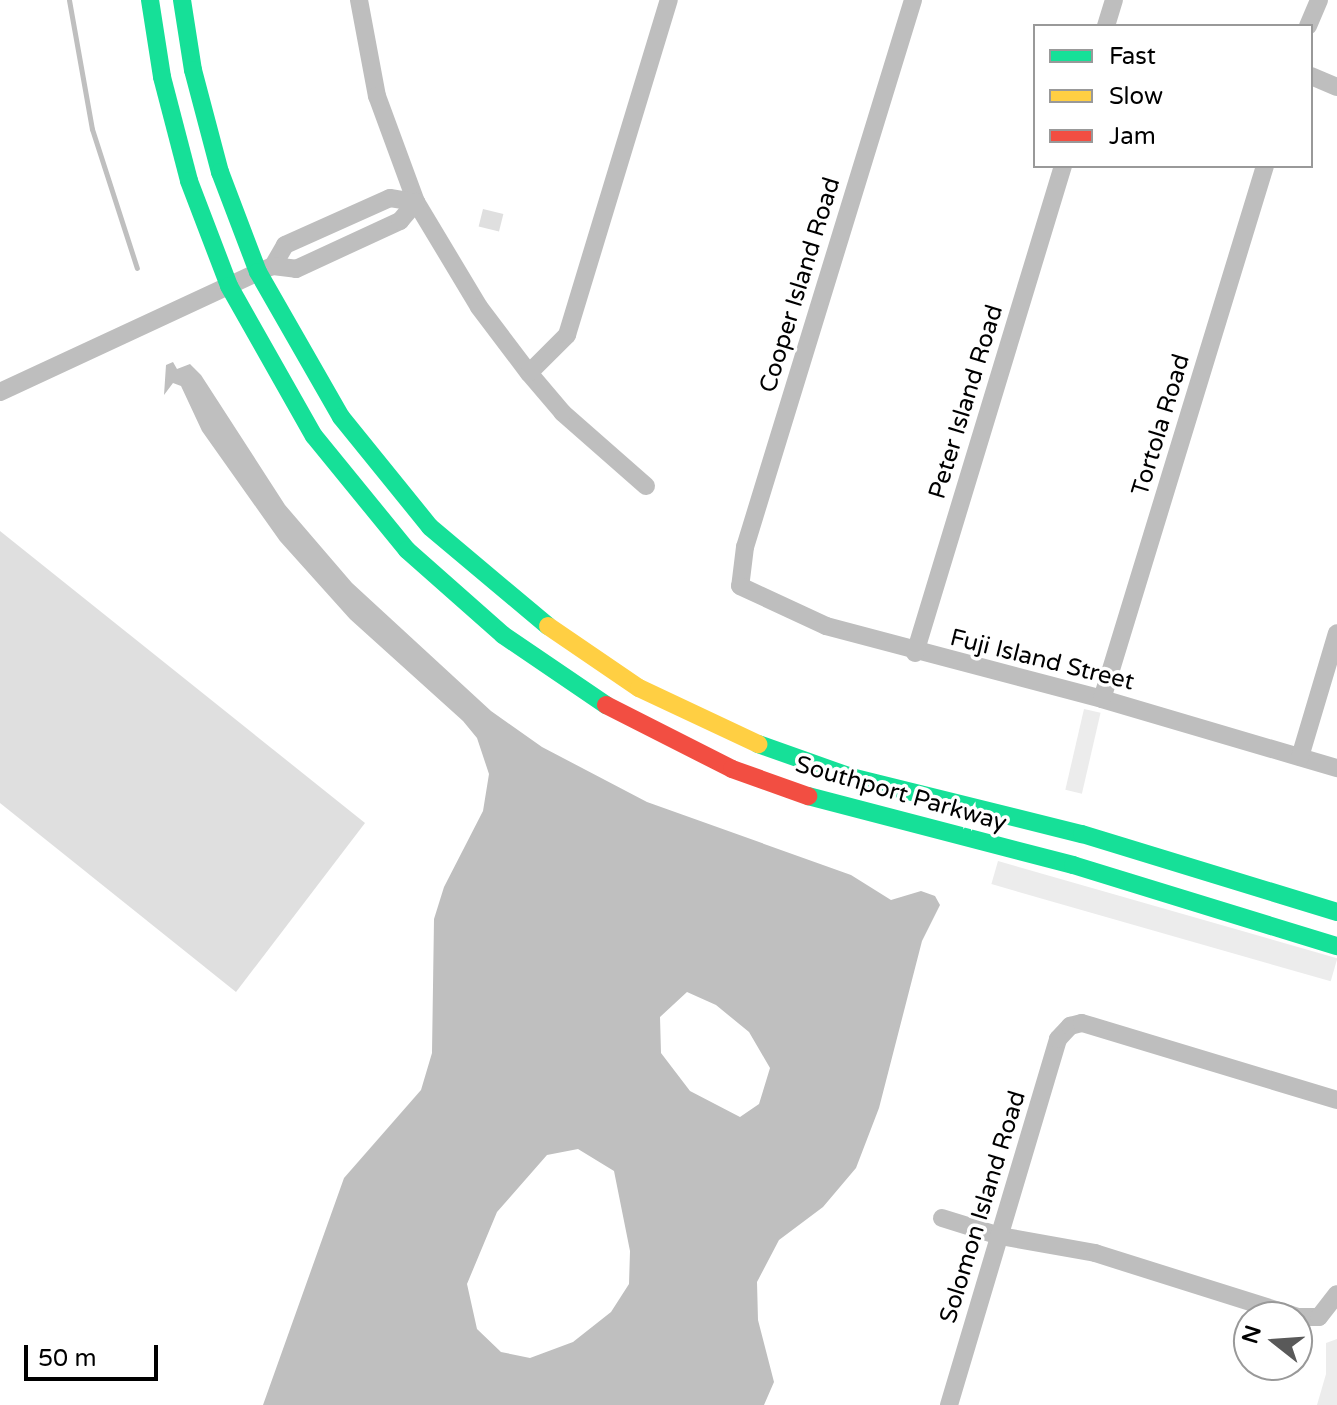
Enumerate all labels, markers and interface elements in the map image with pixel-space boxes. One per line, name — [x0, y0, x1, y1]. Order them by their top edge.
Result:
legend — [1033, 24, 1313, 168]
text: Fast — [1109, 42, 1156, 71]
text: Slow — [1109, 82, 1163, 111]
text: Jam — [1109, 122, 1156, 151]
street label: Cooper Island Road — [754, 174, 846, 396]
street label: Peter Island Road — [923, 302, 1009, 502]
street label: Tortola Road — [1126, 351, 1196, 499]
street label: Fuji Island Street — [947, 623, 1137, 697]
street label: Southport Parkway — [792, 750, 1010, 838]
street label: Solomon Island Road — [934, 1087, 1032, 1327]
north arrow — [1233, 1301, 1313, 1381]
text: N — [1237, 1322, 1267, 1347]
scale bar — [28, 1329, 162, 1379]
text: 50 m — [38, 1344, 96, 1373]

